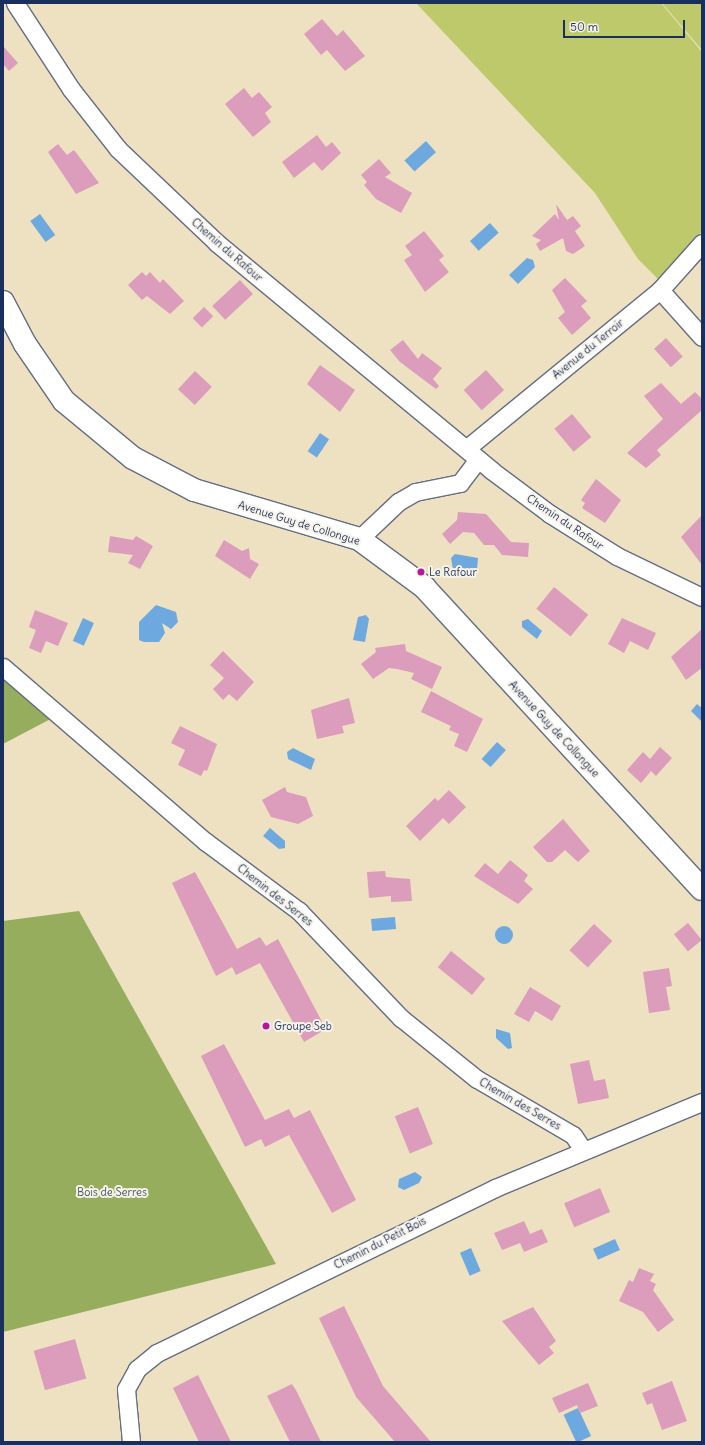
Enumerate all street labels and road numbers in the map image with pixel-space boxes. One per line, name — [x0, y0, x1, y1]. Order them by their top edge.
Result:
street label: Chemin du Rafour — [189, 216, 265, 284]
street label: Avenue du Terroir — [550, 316, 626, 382]
street label: Chemin du Rafour — [524, 491, 606, 553]
street label: Avenue Guy de Collongue — [236, 498, 362, 548]
street label: Avenue Guy de Collongue — [506, 678, 602, 780]
street label: Chemin des Serres — [235, 861, 315, 929]
street label: Chemin des Serres — [477, 1075, 563, 1133]
street label: Chemin du Petit Bois — [332, 1214, 428, 1272]

